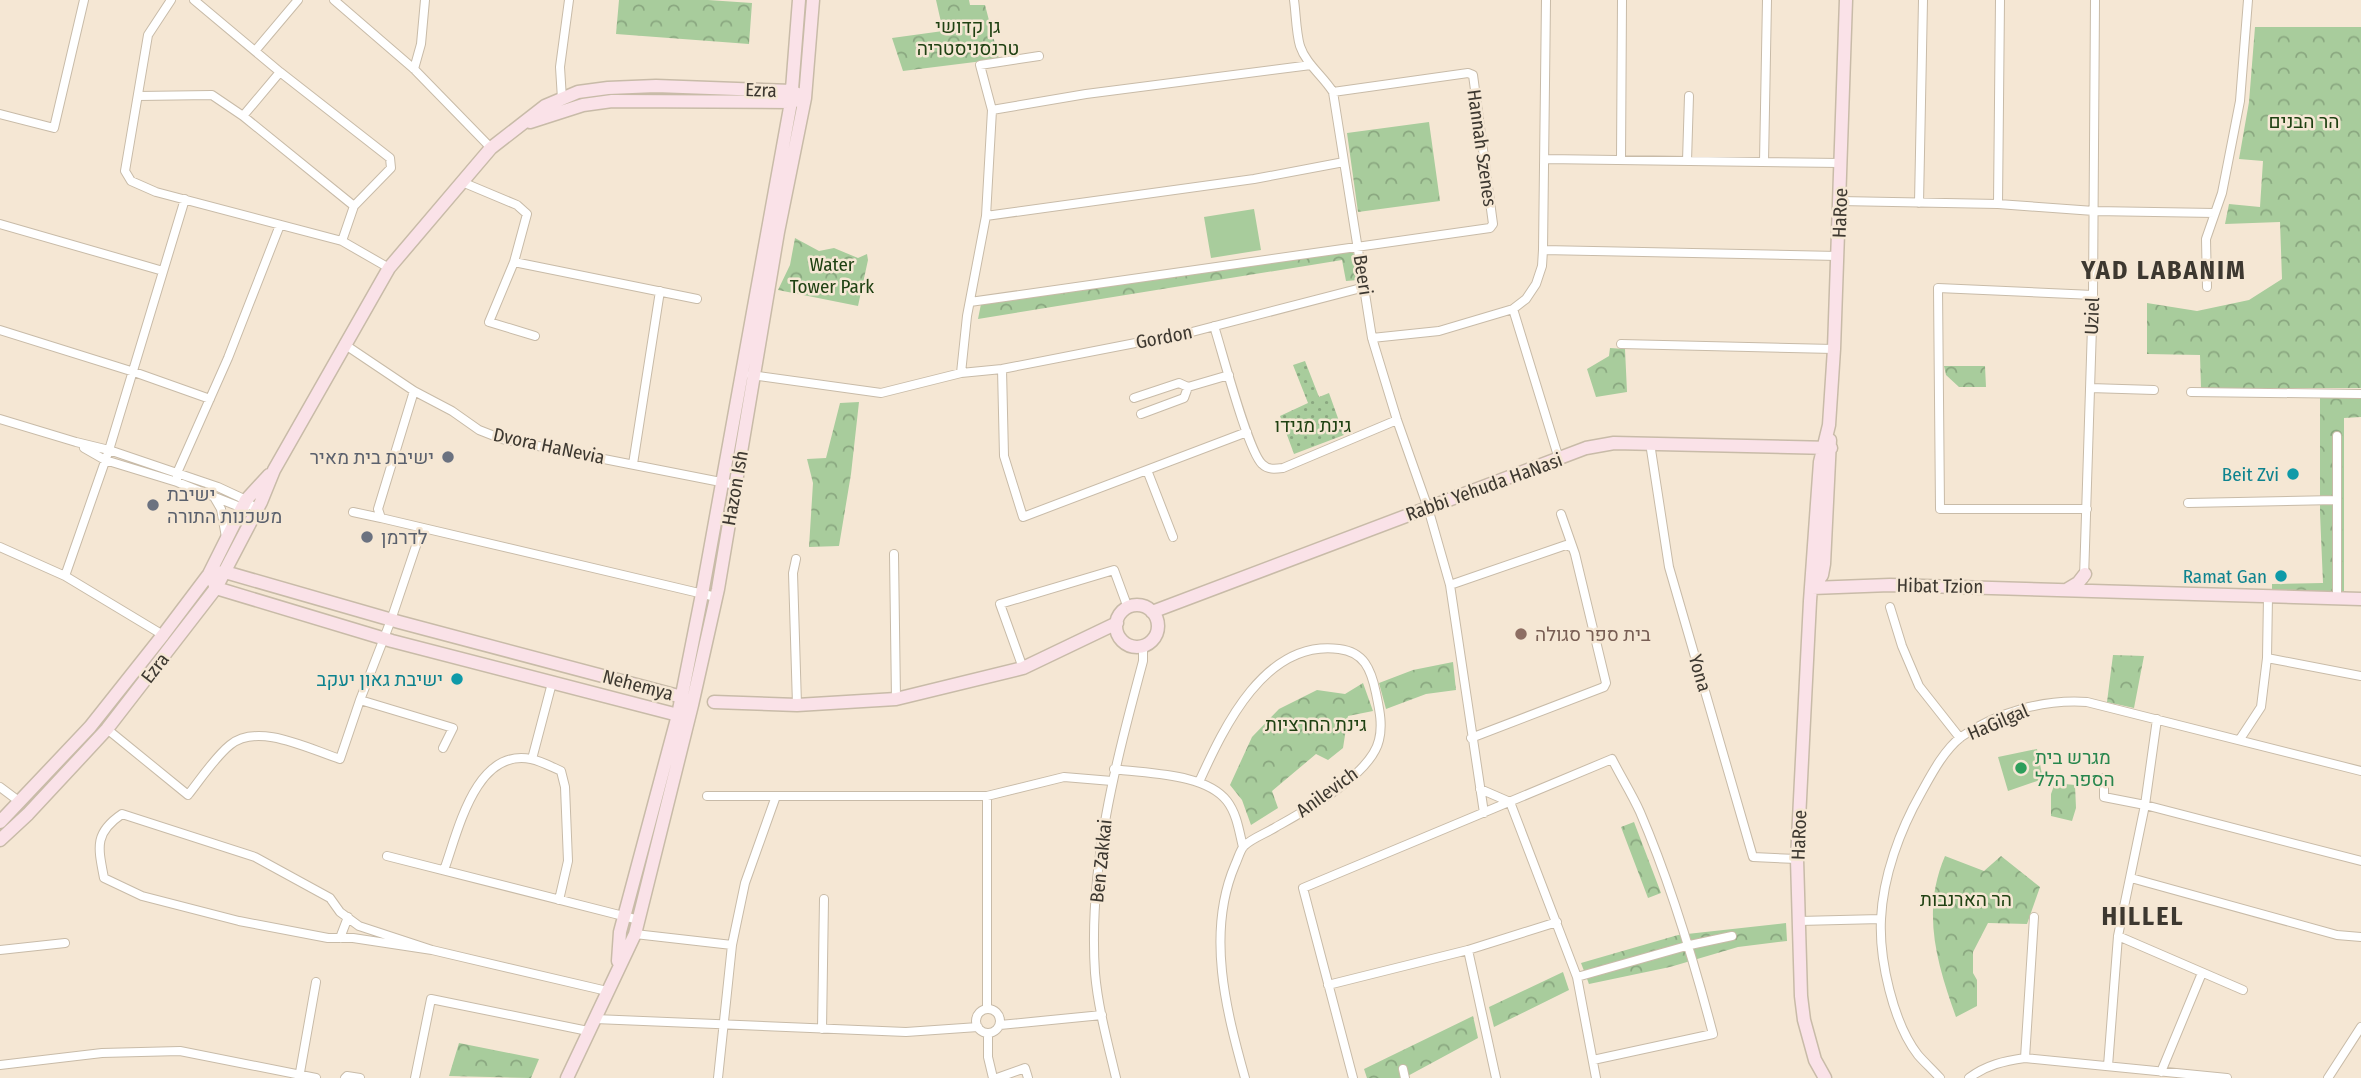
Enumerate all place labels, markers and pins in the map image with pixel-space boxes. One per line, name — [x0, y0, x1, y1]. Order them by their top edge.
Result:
place label: ישיבת בית מאיר — [310, 446, 434, 469]
marker: ישיבת בית מאיר — [440, 449, 456, 465]
place label: Beit Zvi — [2222, 463, 2279, 486]
marker: Beit Zvi — [2285, 466, 2301, 482]
place label: ישיבת משכנות התורה — [167, 483, 282, 528]
marker: ישיבת משכנות התורה — [145, 497, 161, 513]
place label: לדרמן — [381, 526, 428, 549]
marker: לדרמן — [359, 529, 375, 545]
place label: Ramat Gan — [2183, 565, 2267, 588]
marker: Ramat Gan — [2273, 568, 2289, 584]
place label: בית ספר סגולה — [1535, 623, 1651, 646]
marker: בית ספר סגולה — [1513, 626, 1529, 642]
place label: ישיבת גאון יעקב — [316, 668, 443, 691]
marker: ישיבת גאון יעקב — [449, 671, 465, 687]
place label: מגרש בית הספר הלל — [2035, 746, 2115, 791]
marker: מגרש בית הספר הלל — [2013, 760, 2029, 776]

